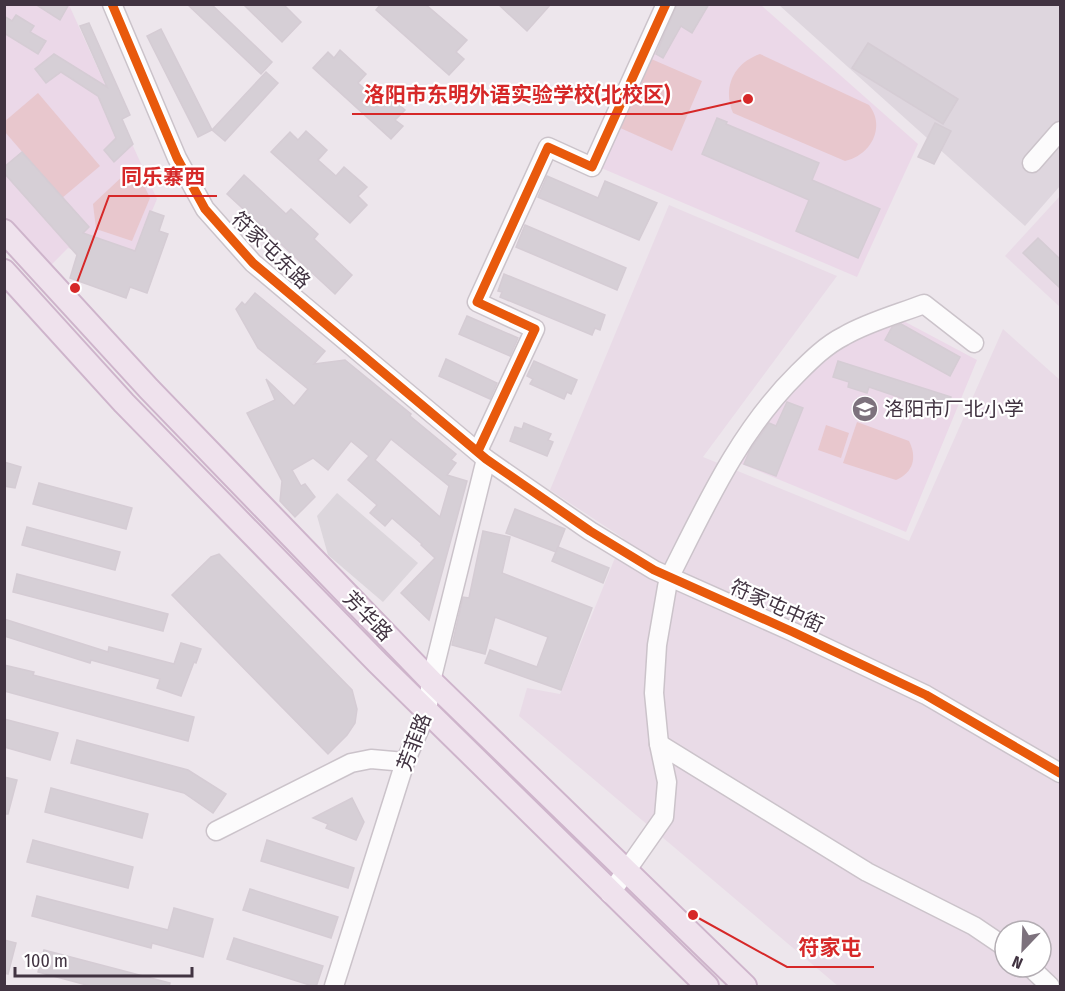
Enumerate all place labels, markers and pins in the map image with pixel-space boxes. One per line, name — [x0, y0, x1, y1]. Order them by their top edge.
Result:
callout: 洛阳市东明外语实验学校(北校区) — [352, 75, 682, 114]
callout: 同乐寨西 — [109, 157, 217, 196]
school or university icon: 洛阳市厂北小学 — [850, 394, 880, 424]
place label: 洛阳市厂北小学 — [884, 397, 1024, 421]
callout: 符家屯 — [787, 928, 874, 967]

